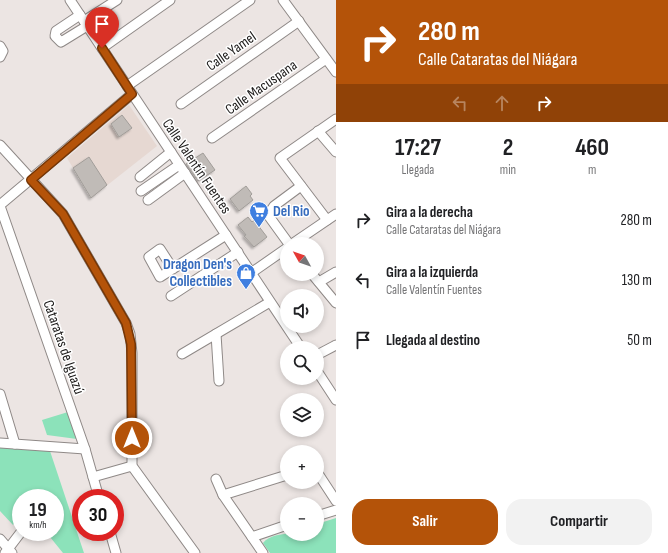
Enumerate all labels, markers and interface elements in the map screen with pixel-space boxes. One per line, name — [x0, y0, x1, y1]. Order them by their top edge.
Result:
pin — [85, 7.0, 119, 48]
icon: arrive — [91, 13, 113, 35]
text: 280 m — [418, 15, 480, 48]
icon: right — [352, 16, 404, 68]
street label: Calle Yamel — [203, 27, 260, 75]
text: Calle Cataratas del Niágara — [418, 49, 577, 70]
street label: Calle Macuspana — [222, 56, 301, 119]
icon: left — [449, 92, 471, 114]
icon: ahead — [491, 92, 513, 114]
icon: right — [533, 92, 555, 114]
street label: Calle Valentín Fuentes — [158, 115, 235, 217]
text: 17:27 — [395, 133, 441, 162]
text: 2 — [503, 133, 513, 162]
text: 460 — [575, 133, 609, 162]
text: Llegada — [401, 162, 434, 178]
text: min — [500, 162, 516, 178]
text: m — [588, 162, 596, 178]
supermarket icon: Del Rio — [248, 200, 270, 228]
place label: Del Rio — [273, 202, 310, 221]
text: Gira a la derecha — [386, 203, 473, 222]
icon: right — [352, 209, 374, 231]
text: 280 m — [621, 211, 652, 230]
text: Calle Cataratas del Niágara — [386, 222, 501, 238]
north arrow — [280, 237, 324, 281]
map controls — [280, 237, 324, 541]
place label: Dragon Den's Collectibles — [163, 255, 232, 291]
shop icon: Dragon Den's Collectibles — [235, 262, 257, 290]
text: Gira a la izquierda — [386, 263, 478, 282]
icon: left — [352, 269, 374, 291]
text: 130 m — [622, 271, 652, 290]
text: Calle Valentín Fuentes — [386, 282, 482, 298]
button: sound — [280, 289, 324, 333]
street label: Cataratas de Iguazú — [39, 298, 89, 397]
icon: arrive — [352, 329, 374, 351]
text: Llegada al destino — [386, 331, 480, 350]
text: 50 m — [627, 331, 652, 350]
button: search — [280, 341, 324, 385]
button: layers — [280, 393, 324, 437]
position arrow — [111, 417, 153, 459]
button: + — [280, 445, 324, 489]
speed limit sign: 30 — [72, 489, 124, 541]
button: − — [280, 497, 324, 541]
text: 19 — [29, 498, 47, 522]
button: Salir — [352, 499, 498, 545]
button: Compartir — [506, 499, 652, 545]
text: km/h — [29, 519, 47, 531]

